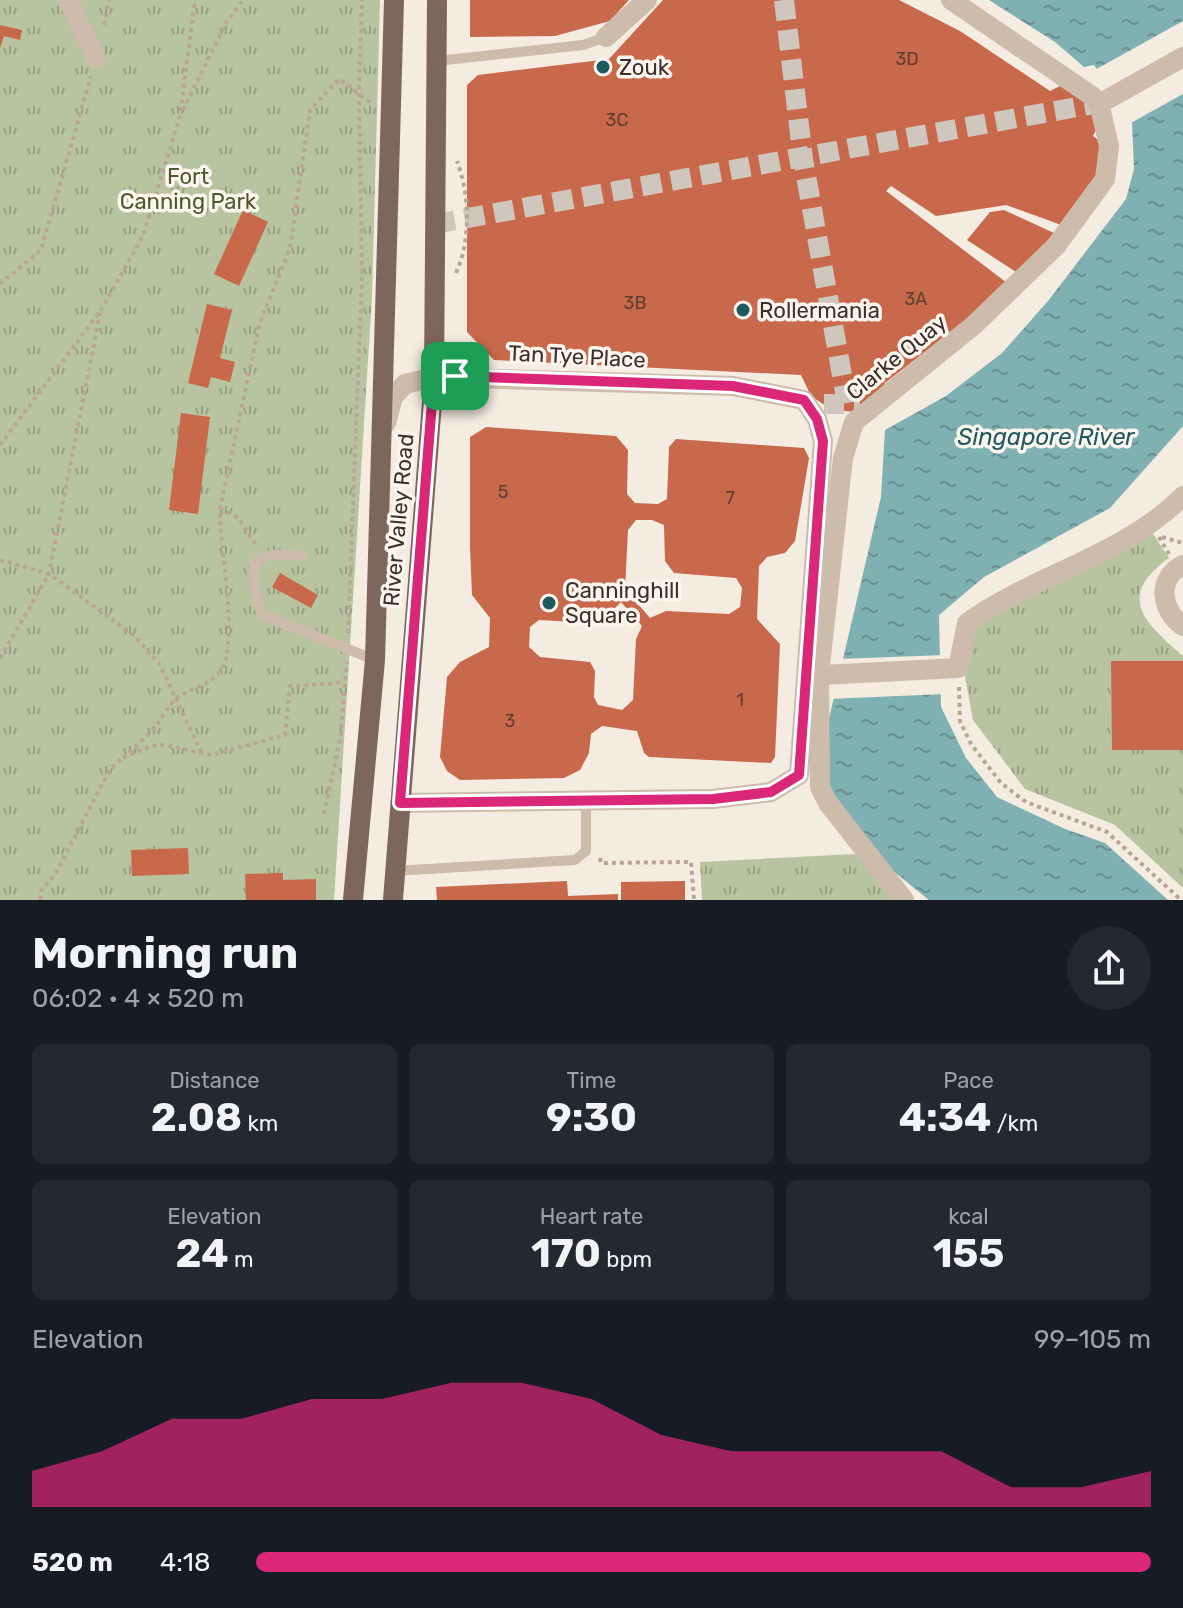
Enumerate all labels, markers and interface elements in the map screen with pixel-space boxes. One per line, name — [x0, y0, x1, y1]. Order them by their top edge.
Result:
house number: 3D — [895, 48, 919, 70]
place label: Zouk — [619, 54, 670, 81]
marker: Zouk — [594, 58, 612, 76]
house number: 3C — [606, 109, 628, 131]
park label: Fort Canning Park — [120, 163, 257, 215]
house number: 3A — [905, 288, 927, 310]
house number: 3B — [624, 292, 646, 314]
place label: Rollermania — [759, 297, 880, 324]
marker: Rollermania — [734, 301, 752, 319]
street label: Clarke Quay — [841, 309, 952, 406]
street label: Tan Tye Place — [508, 339, 646, 374]
pin — [421, 342, 489, 410]
icon: arrive — [433, 354, 477, 398]
water label: Singapore River — [958, 423, 1135, 451]
street label: River Valley Road — [377, 432, 420, 608]
house number: 5 — [498, 481, 508, 503]
house number: 7 — [725, 487, 735, 509]
place label: Canninghill Square — [565, 577, 680, 629]
marker: Canninghill Square — [540, 594, 558, 612]
house number: 1 — [736, 689, 744, 711]
house number: 3 — [505, 710, 515, 732]
button: share — [1067, 926, 1151, 1010]
text: Morning run — [32, 927, 298, 979]
text: 06:02 · 4 × 520 m — [32, 983, 244, 1014]
text: Distance — [169, 1067, 260, 1094]
text: Time — [567, 1067, 616, 1094]
text: Pace — [943, 1067, 994, 1094]
text: 2.08 — [151, 1094, 242, 1141]
text: 9:30 — [546, 1094, 637, 1141]
text: 4:34 — [899, 1094, 991, 1141]
text: km — [242, 1110, 278, 1137]
text: /km — [991, 1110, 1038, 1137]
text: Elevation — [167, 1203, 262, 1230]
text: Heart rate — [540, 1203, 643, 1230]
text: kcal — [948, 1203, 989, 1230]
text: 24 — [175, 1230, 229, 1277]
text: 170 — [531, 1230, 601, 1277]
text: 155 — [933, 1230, 1004, 1277]
text: m — [229, 1246, 254, 1273]
text: bpm — [601, 1246, 652, 1273]
text: Elevation — [32, 1324, 143, 1355]
text: 99–105 m — [1034, 1324, 1151, 1355]
text: 520 m — [32, 1547, 113, 1578]
text: 4:18 — [160, 1547, 210, 1578]

